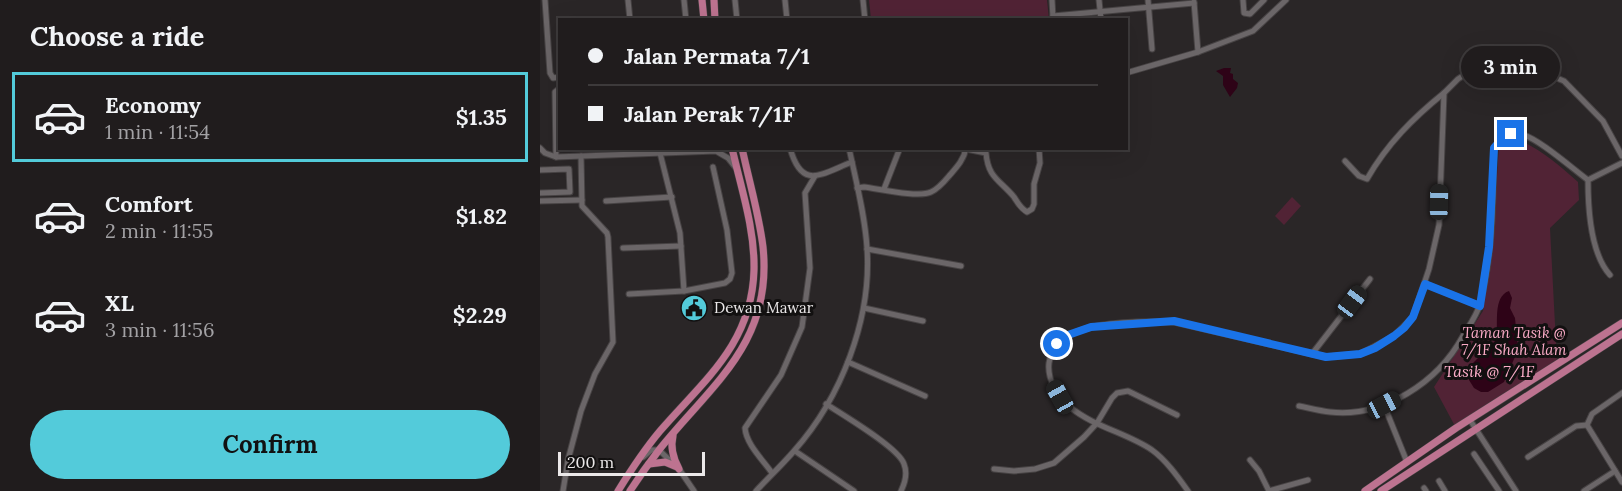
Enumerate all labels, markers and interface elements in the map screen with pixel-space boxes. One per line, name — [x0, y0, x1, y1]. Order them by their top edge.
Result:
text: Choose a ride — [30, 19, 204, 53]
text: Jalan Permata 7/1 — [624, 42, 810, 70]
callout: 3 min — [1462, 47, 1560, 89]
text: 3 min — [1483, 54, 1538, 79]
icon: car — [33, 90, 87, 144]
text: Economy — [105, 91, 201, 119]
text: Jalan Perak 7/1F — [624, 100, 795, 128]
text: $1.35 — [456, 103, 507, 131]
text: 1 min · 11:54 — [105, 119, 210, 144]
route end — [1497, 120, 1524, 147]
car — [1430, 184, 1448, 220]
icon: car — [33, 189, 87, 243]
text: Comfort — [105, 190, 193, 218]
text: $1.82 — [456, 202, 507, 230]
text: 2 min · 11:55 — [105, 218, 214, 243]
car — [1334, 282, 1370, 322]
icon: car — [33, 288, 87, 342]
text: XL — [105, 289, 134, 317]
public building icon: Dewan Mawar — [679, 293, 709, 323]
place label: Dewan Mawar — [714, 298, 814, 317]
text: $2.29 — [453, 301, 507, 329]
text: 3 min · 11:56 — [105, 317, 215, 342]
park label: Taman Tasik @ 7/1F Shah Alam — [1461, 323, 1567, 360]
route start — [1043, 330, 1070, 357]
water label: Tasik @ 7/1F — [1444, 361, 1534, 382]
car — [1043, 377, 1077, 417]
car — [1364, 389, 1404, 421]
button: Confirm — [30, 410, 510, 479]
scale bar — [558, 449, 705, 476]
text: 200 m — [567, 452, 614, 472]

